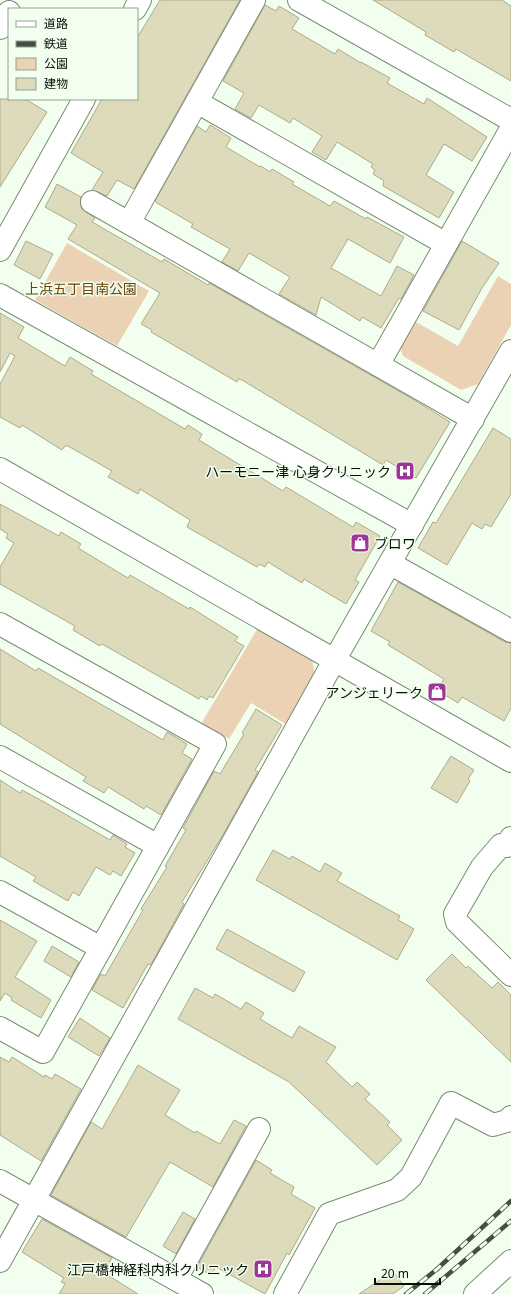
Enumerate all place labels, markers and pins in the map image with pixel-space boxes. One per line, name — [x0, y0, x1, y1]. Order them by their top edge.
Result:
hospital icon: ハーモニー津 心身クリニック — [394, 460, 416, 482]
place label: ハーモニー津 心身クリニック — [205, 462, 391, 481]
shop icon: ブロワ — [349, 532, 371, 554]
place label: ブロワ — [374, 534, 416, 553]
shop icon: アンジェリーク — [426, 681, 448, 703]
place label: アンジェリーク — [326, 683, 423, 702]
hospital icon: 江戸橋神経科内科クリニック — [252, 1258, 274, 1280]
place label: 江戸橋神経科内科クリニック — [67, 1260, 249, 1279]

